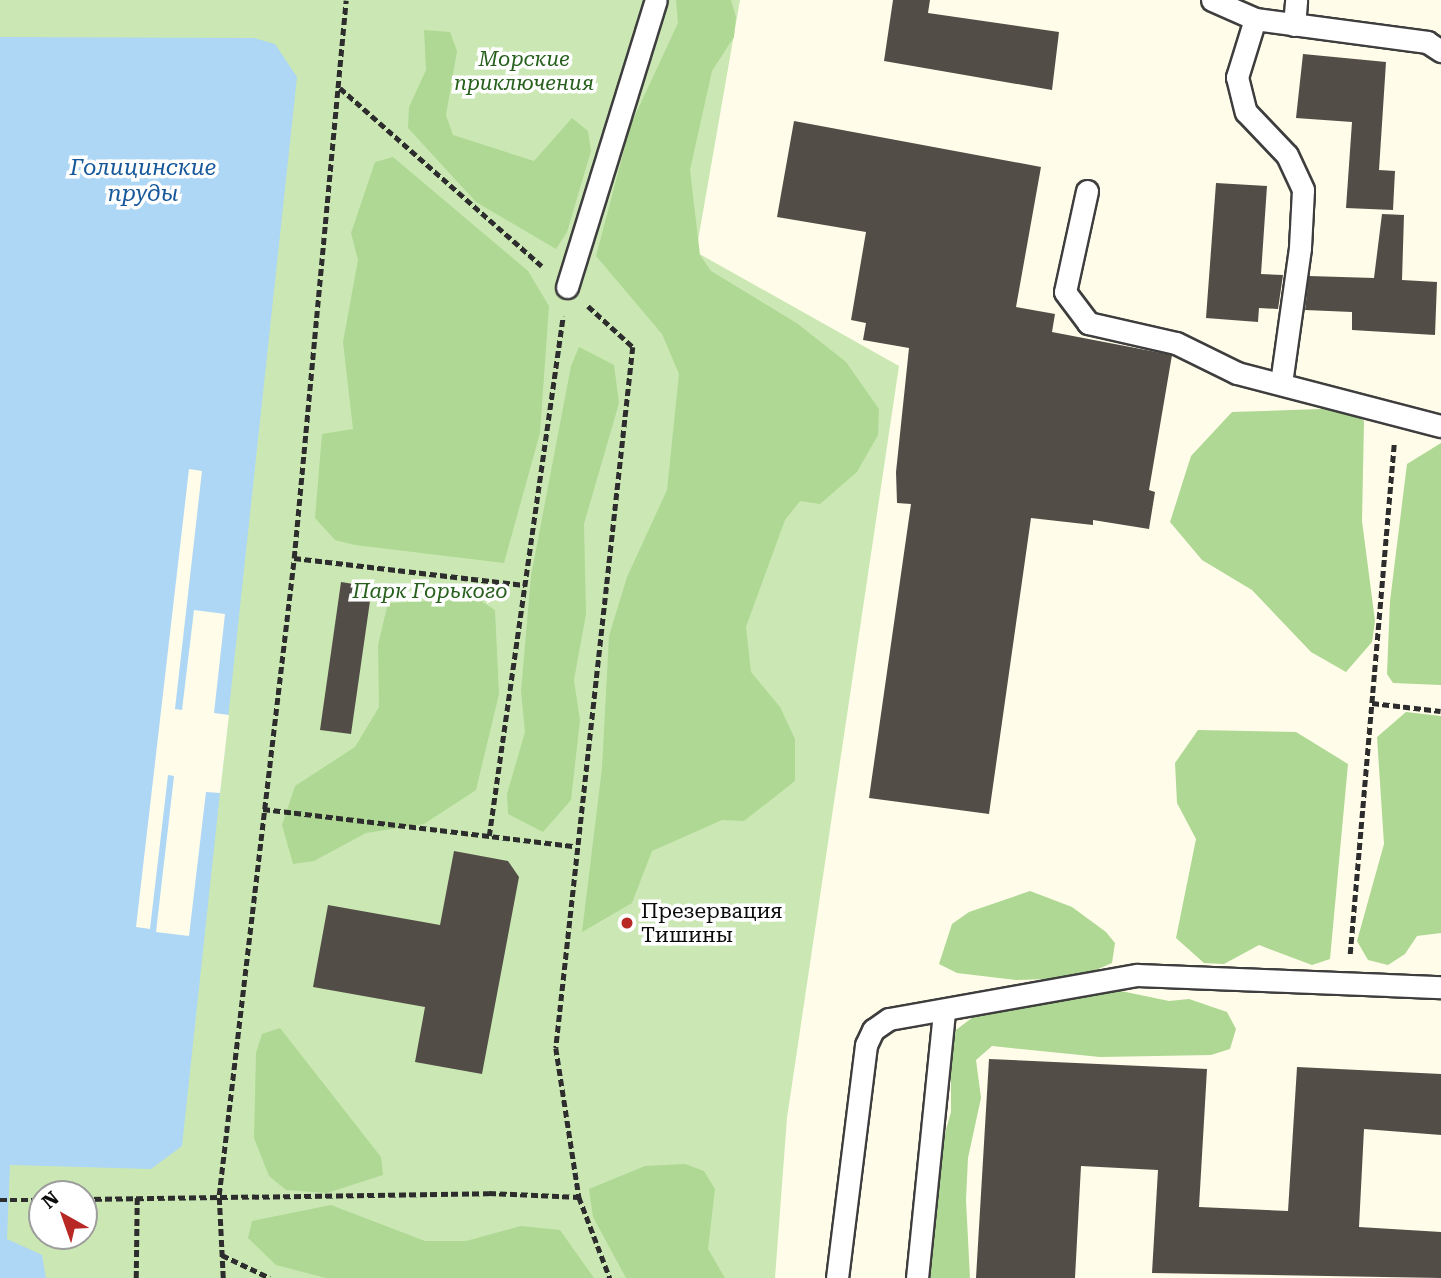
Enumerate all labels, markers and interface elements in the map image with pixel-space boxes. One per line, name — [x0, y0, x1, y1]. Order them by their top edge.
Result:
park label: Морские приключения — [454, 46, 594, 96]
water label: Голицинские пруды — [70, 154, 216, 208]
park label: Парк Горького — [352, 578, 508, 604]
place label: Презервация Тишины — [641, 898, 783, 948]
marker: Презервация Тишины — [619, 915, 635, 931]
north arrow — [28, 1180, 98, 1250]
text: N — [37, 1187, 63, 1214]

